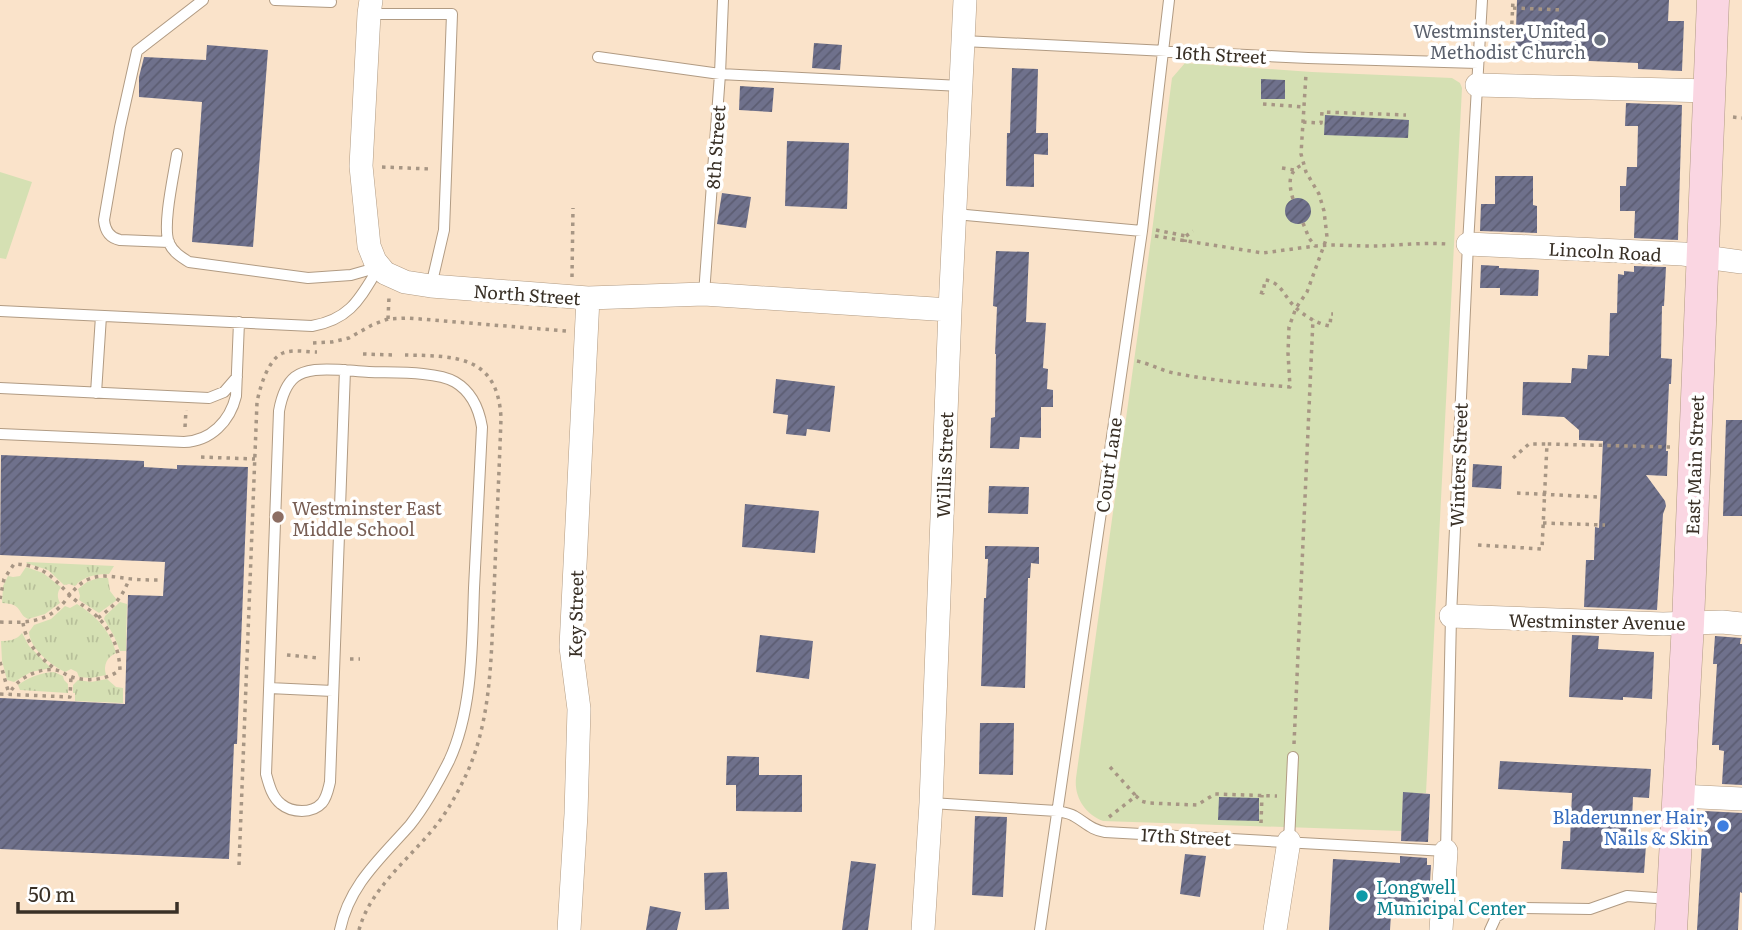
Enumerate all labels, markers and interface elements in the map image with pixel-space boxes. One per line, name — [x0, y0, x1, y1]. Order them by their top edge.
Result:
place label: Westminster United Methodist Church — [1413, 17, 1586, 65]
marker: Westminster United Methodist Church — [1592, 32, 1608, 48]
street label: 16th Street — [1175, 38, 1268, 70]
street label: 8th Street — [699, 103, 731, 190]
street label: Lincoln Road — [1548, 235, 1662, 267]
street label: North Street — [473, 277, 582, 311]
street label: East Main Street — [1678, 394, 1710, 536]
street label: Winters Street — [1442, 401, 1474, 528]
street label: Willis Street — [929, 411, 959, 519]
street label: Court Lane — [1088, 416, 1128, 514]
place label: Westminster East Middle School — [292, 494, 443, 542]
marker: Westminster East Middle School — [270, 509, 286, 525]
street label: Key Street — [561, 569, 589, 658]
street label: Westminster Avenue — [1508, 606, 1686, 636]
place label: Bladerunner Hair, Nails & Skin — [1552, 803, 1709, 851]
marker: Bladerunner Hair, Nails & Skin — [1715, 818, 1731, 834]
street label: 17th Street — [1140, 820, 1232, 852]
scale bar — [18, 870, 177, 914]
place label: Longwell Municipal Center — [1376, 873, 1526, 921]
text: 50 m — [28, 877, 75, 908]
marker: Longwell Municipal Center — [1354, 888, 1370, 904]

